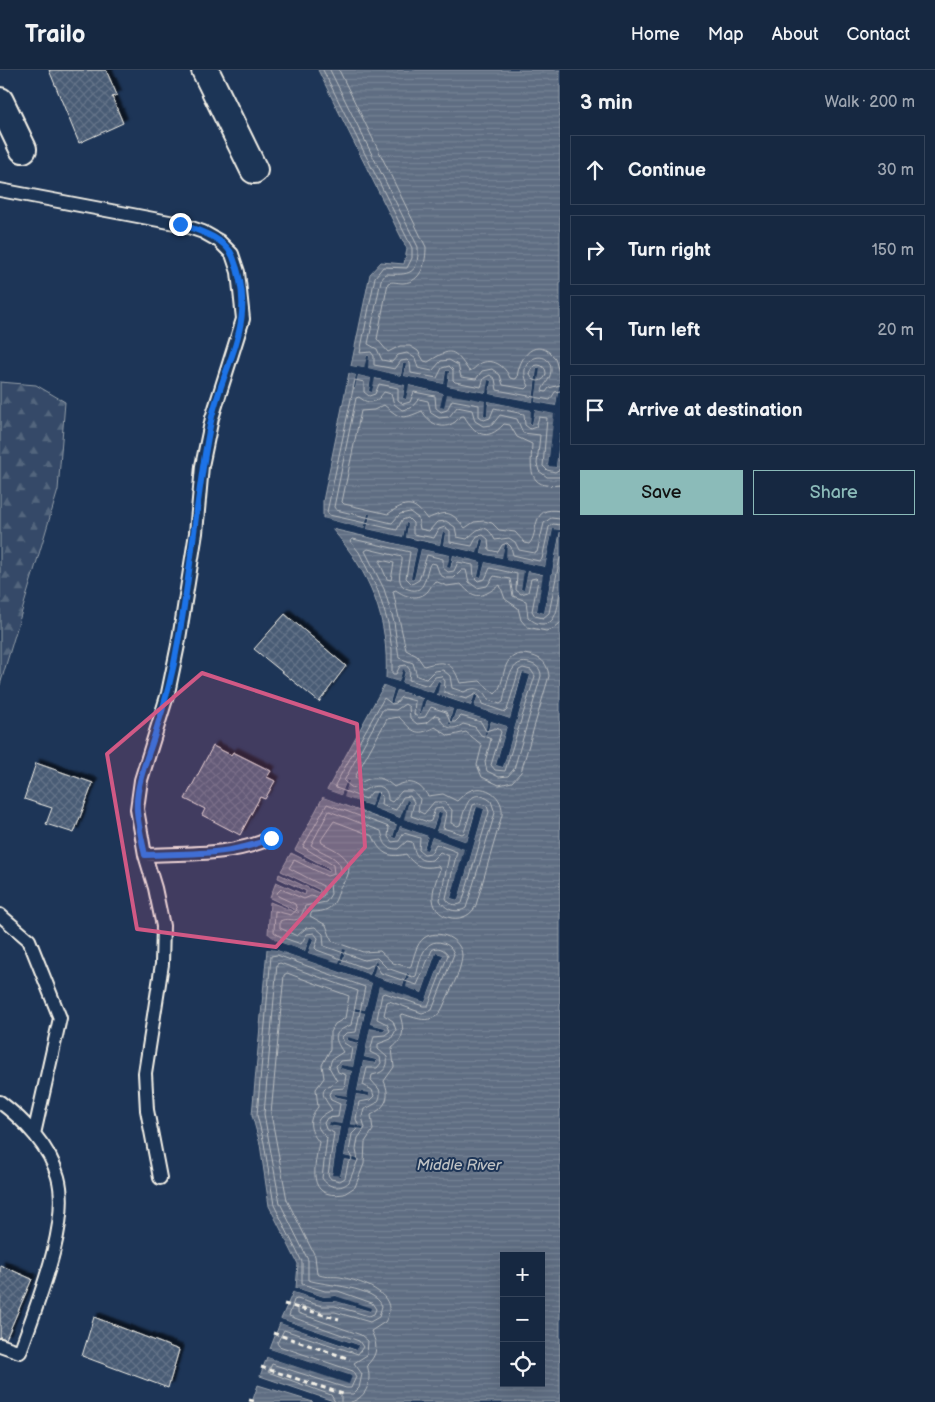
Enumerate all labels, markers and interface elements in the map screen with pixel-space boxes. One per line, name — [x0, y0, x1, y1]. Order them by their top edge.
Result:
text: Trailo — [25, 20, 85, 49]
text: Home — [631, 24, 680, 45]
text: Map — [708, 24, 744, 45]
text: About — [772, 24, 819, 45]
text: Contact — [847, 24, 910, 45]
text: 3 min — [580, 90, 633, 115]
text: Walk · 200 m — [825, 93, 915, 112]
icon: ahead — [581, 156, 609, 184]
text: Continue — [628, 159, 706, 182]
text: 30 m — [877, 161, 914, 180]
route end — [169, 213, 192, 236]
icon: right — [581, 236, 609, 264]
text: Turn right — [628, 239, 711, 262]
text: 150 m — [872, 241, 914, 260]
icon: left — [581, 316, 609, 344]
text: Turn left — [628, 319, 700, 342]
text: 20 m — [878, 321, 914, 340]
icon: arrive — [581, 396, 609, 424]
text: Arrive at destination — [628, 399, 803, 422]
button: Save — [580, 470, 743, 515]
button: Share — [753, 470, 915, 515]
route start — [260, 827, 283, 850]
water label: Middle River — [417, 1156, 503, 1175]
map controls — [500, 1252, 545, 1387]
button: + — [500, 1252, 545, 1297]
button: − — [500, 1297, 545, 1342]
button: locate — [500, 1342, 545, 1387]

